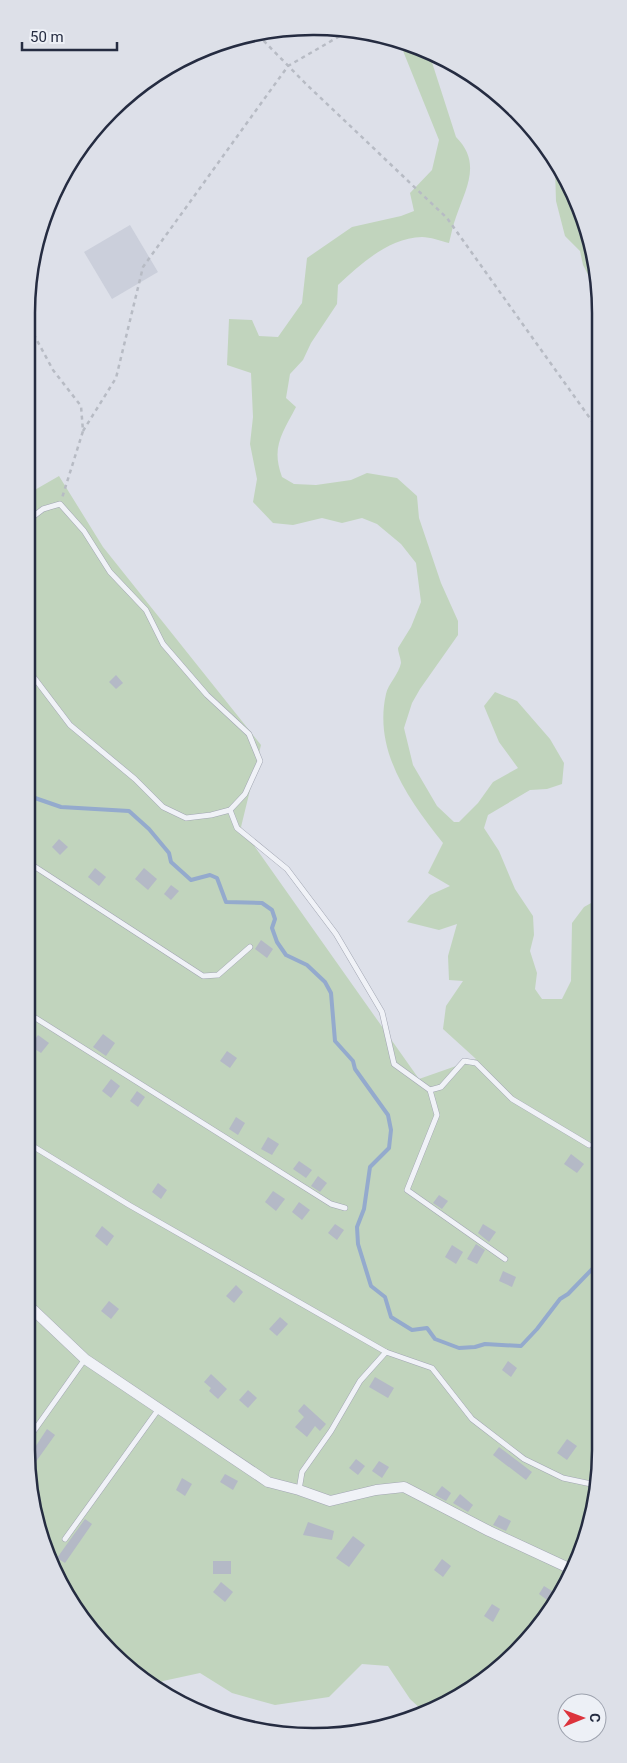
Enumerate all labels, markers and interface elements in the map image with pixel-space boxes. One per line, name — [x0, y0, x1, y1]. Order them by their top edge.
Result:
scale bar — [22, 20, 118, 52]
text: 50 m — [30, 28, 64, 46]
north arrow — [557, 1693, 607, 1743]
text: С — [587, 1713, 603, 1722]

